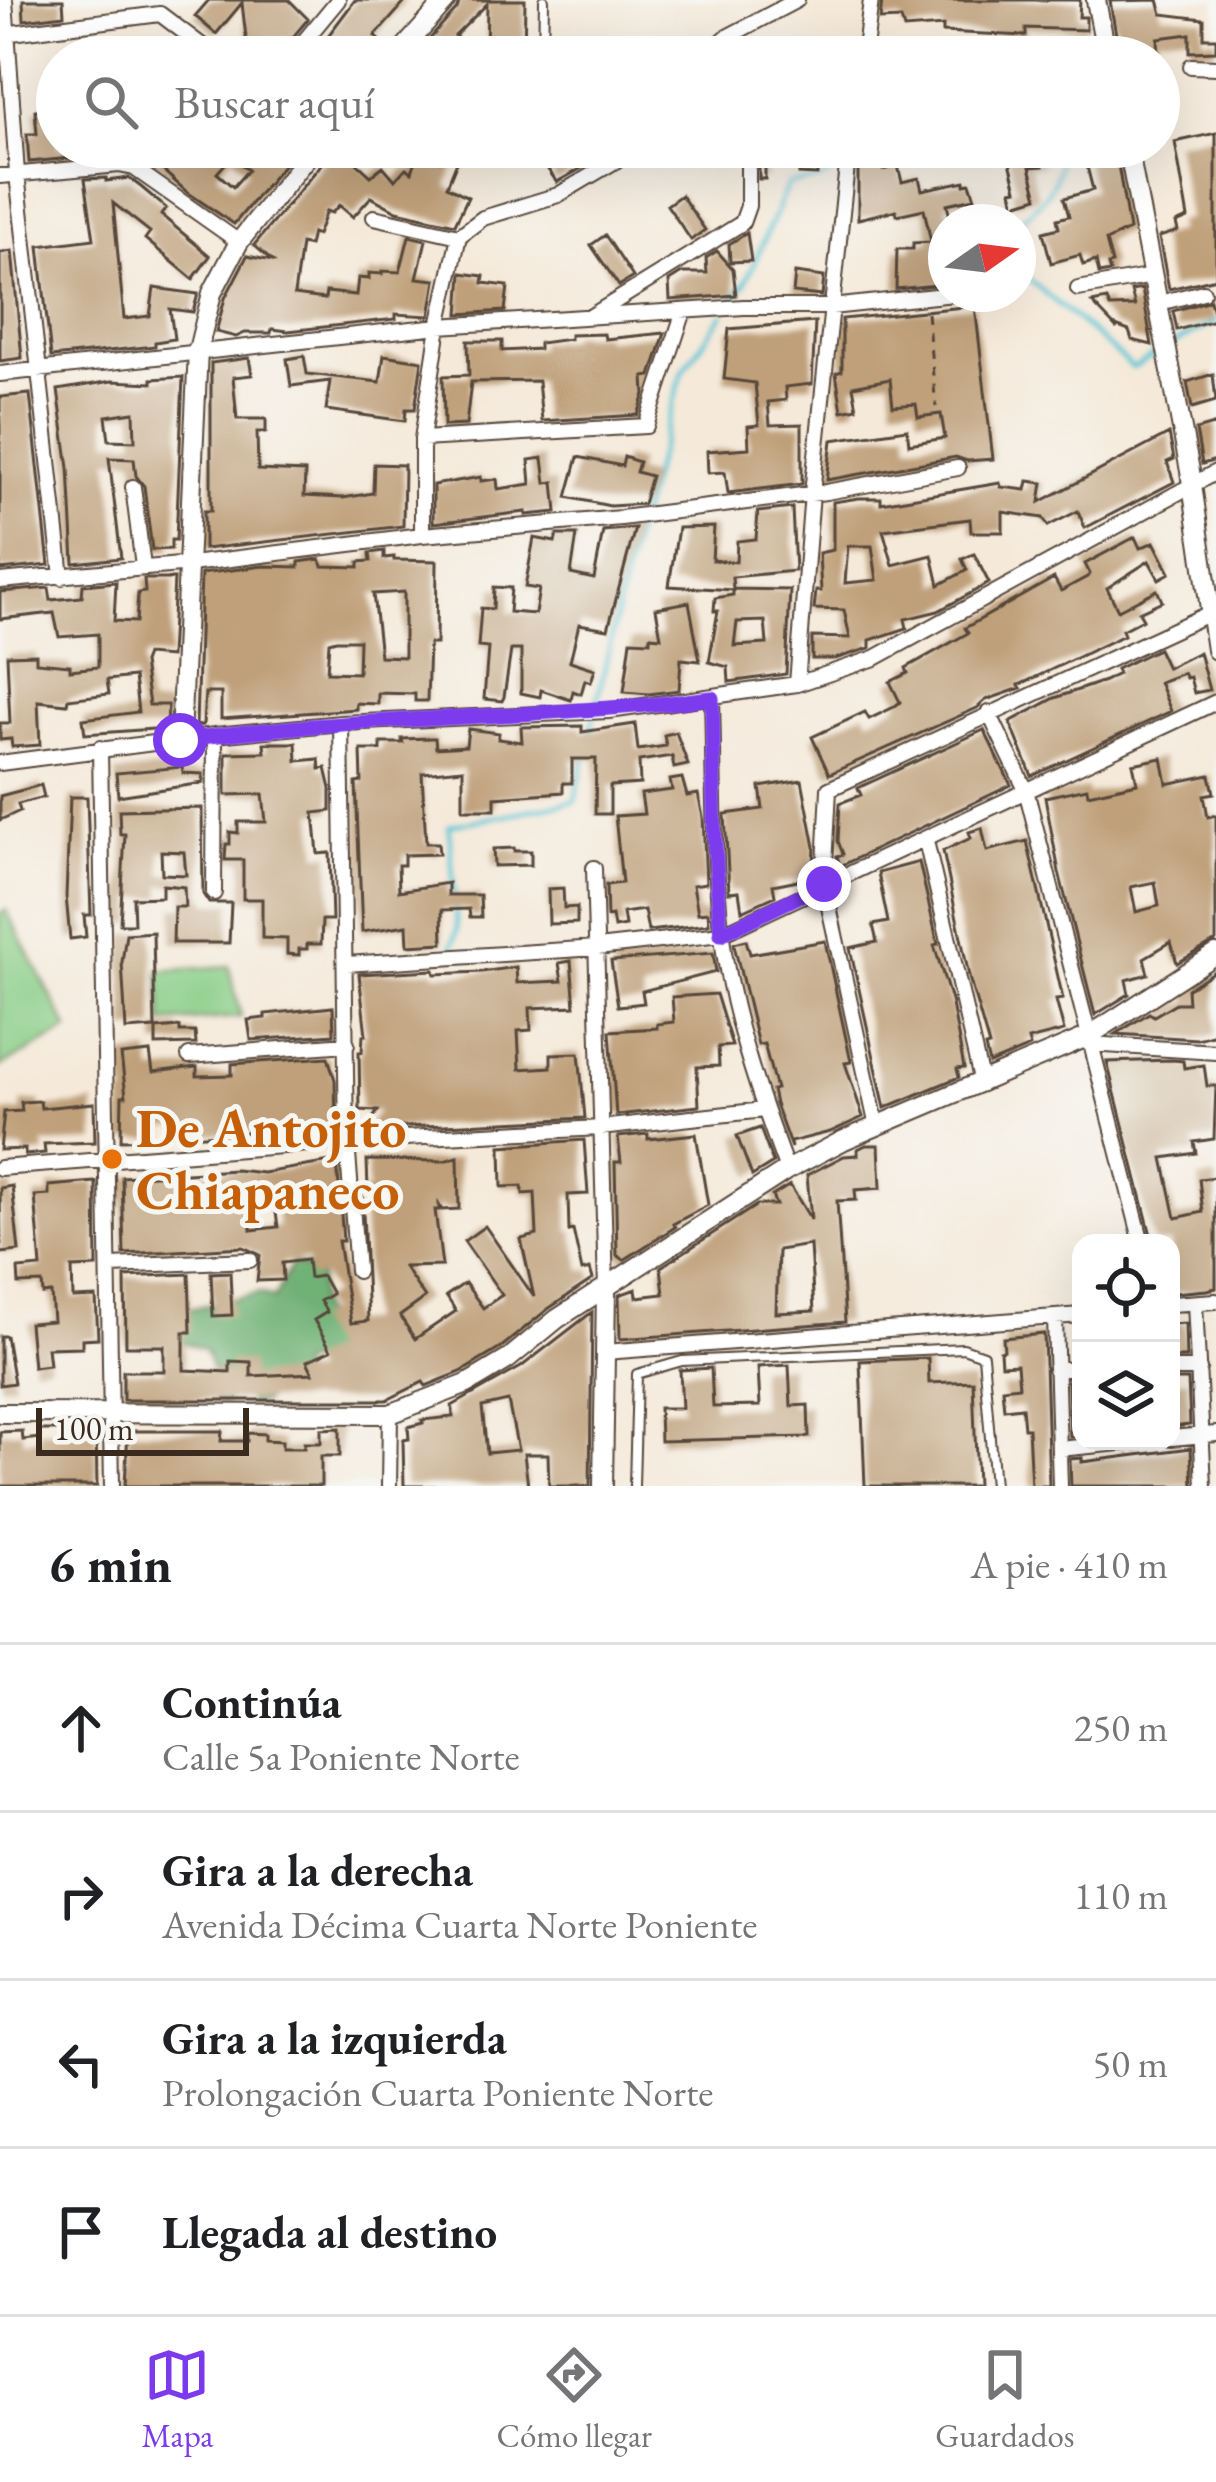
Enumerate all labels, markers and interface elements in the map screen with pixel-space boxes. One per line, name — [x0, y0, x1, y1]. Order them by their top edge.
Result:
search box — [36, 36, 1180, 168]
icon: search — [78, 69, 144, 135]
text: Buscar aquí — [174, 73, 374, 131]
north arrow — [928, 204, 1036, 312]
route start — [153, 713, 207, 767]
route end — [797, 857, 851, 911]
place label: De Antojito Chiapaneco — [136, 1093, 406, 1225]
marker: De Antojito Chiapaneco — [99, 1146, 125, 1172]
map controls — [1072, 1234, 1180, 1450]
button: locate — [1072, 1234, 1180, 1342]
button: layers — [1072, 1342, 1180, 1450]
scale bar — [36, 1402, 249, 1455]
text: 100 m — [54, 1407, 134, 1450]
text: 6 min — [48, 1531, 172, 1597]
text: A pie · 410 m — [971, 1539, 1168, 1590]
text: Continúa — [162, 1673, 341, 1731]
icon: ahead — [48, 1695, 114, 1761]
text: 250 m — [1074, 1702, 1168, 1753]
text: Calle 5a Poniente Norte — [162, 1731, 520, 1782]
text: Gira a la derecha — [162, 1841, 473, 1899]
icon: right — [48, 1863, 114, 1929]
text: 110 m — [1074, 1870, 1168, 1921]
text: Avenida Décima Cuarta Norte Poniente — [162, 1899, 757, 1950]
text: Gira a la izquierda — [162, 2009, 507, 2067]
icon: left — [48, 2031, 114, 2097]
text: 50 m — [1092, 2038, 1168, 2089]
text: Prolongación Cuarta Poniente Norte — [162, 2067, 713, 2118]
icon: arrive — [48, 2199, 114, 2265]
text: Llegada al destino — [162, 2203, 497, 2261]
tab: Mapa — [142, 2342, 213, 2457]
tab: Cómo llegar — [497, 2342, 652, 2457]
tab: Guardados — [935, 2342, 1074, 2457]

